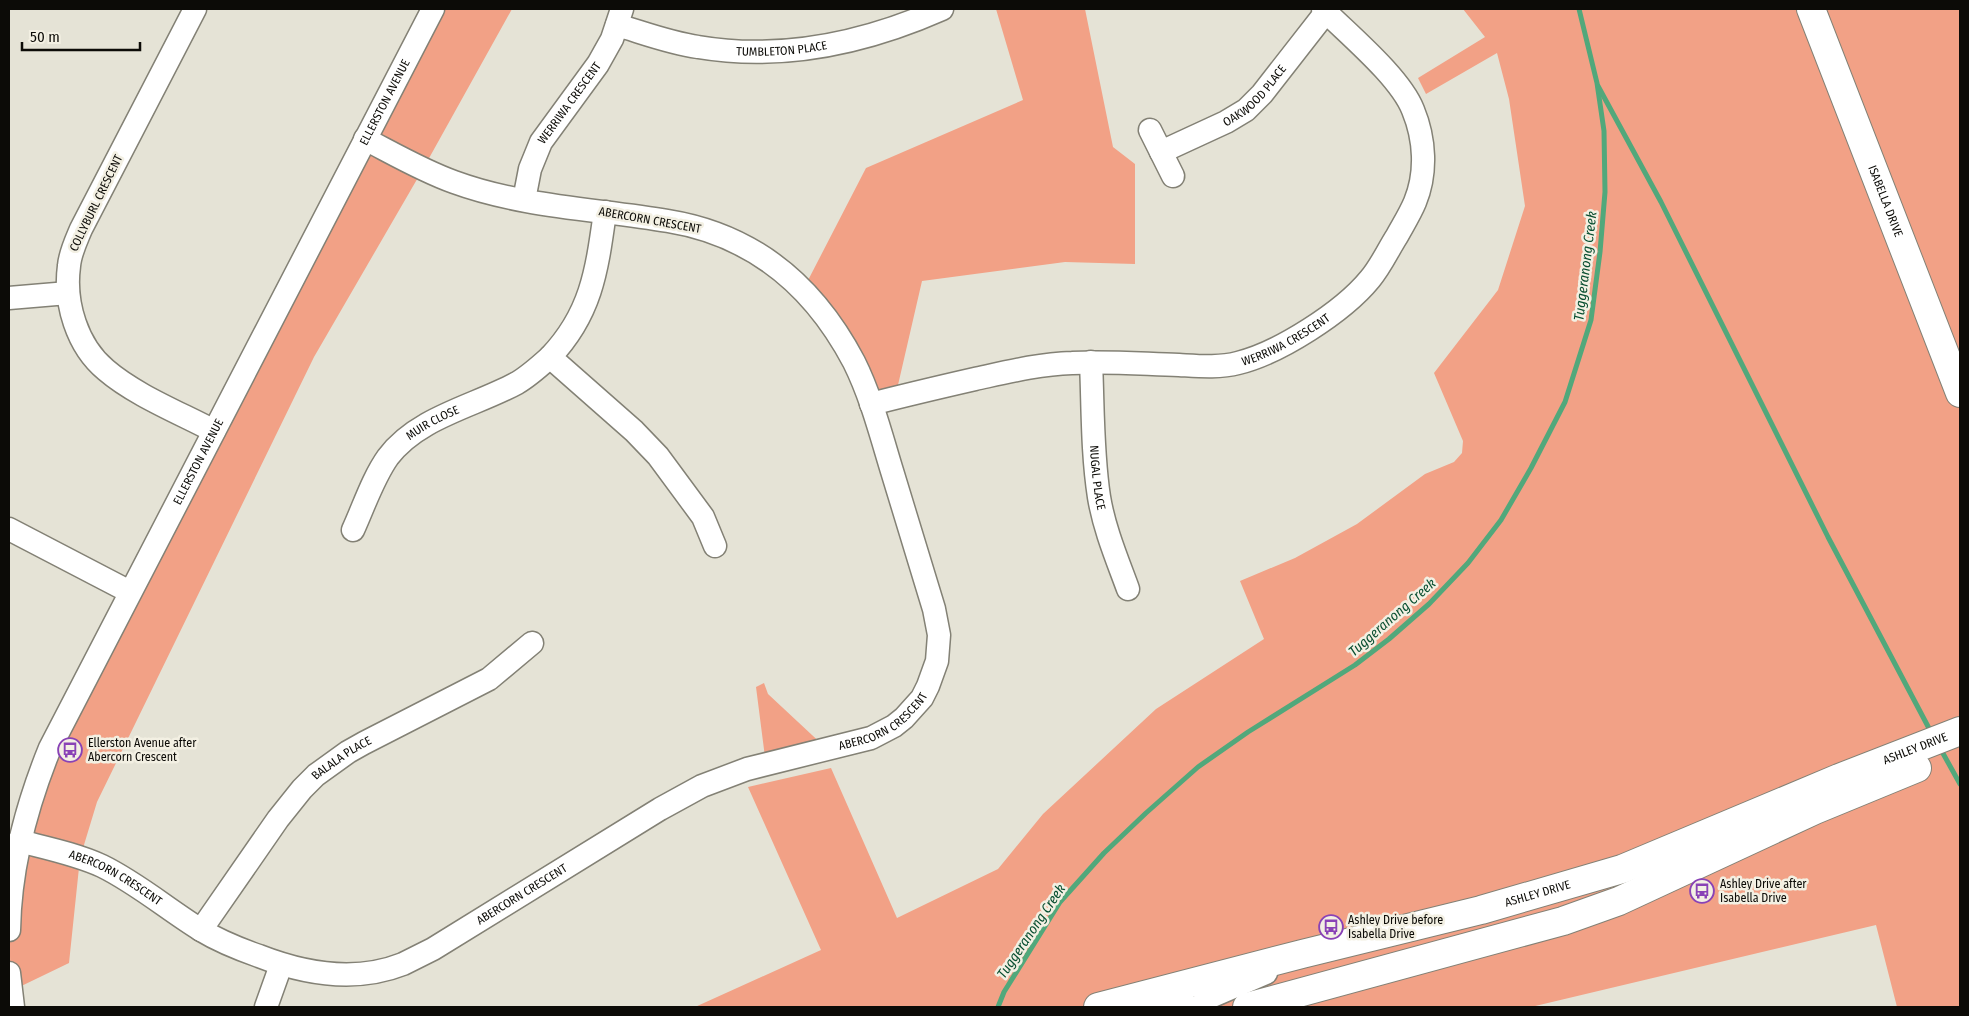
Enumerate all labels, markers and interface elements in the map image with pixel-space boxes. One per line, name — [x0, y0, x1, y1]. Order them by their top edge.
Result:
scale bar — [22, 20, 140, 52]
text: 50 m — [30, 28, 60, 46]
street label: TUMBLETON PLACE — [736, 38, 828, 59]
street label: ELLERSTON AVENUE — [357, 57, 413, 148]
street label: WERRIWA CRESCENT — [535, 59, 604, 147]
street label: OAKWOOD PLACE — [1220, 62, 1289, 129]
street label: COLLYBURL CRESCENT — [66, 152, 126, 254]
street label: ISABELLA DRIVE — [1865, 163, 1906, 239]
street label: ABERCORN CRESCENT — [598, 204, 703, 236]
water label: Tuggeranong Creek — [1570, 210, 1601, 322]
street label: WERRIWA CRESCENT — [1240, 311, 1333, 369]
street label: MUIR CLOSE — [403, 403, 461, 443]
street label: ELLERSTON AVENUE — [170, 416, 227, 507]
street label: NUGAL PLACE — [1087, 445, 1108, 512]
water label: Tuggeranong Creek — [1345, 575, 1440, 660]
street label: ABERCORN CRESCENT — [837, 690, 931, 753]
street label: ASHLEY DRIVE — [1881, 729, 1950, 767]
street label: BALALA PLACE — [309, 733, 374, 782]
place label: Ellerston Avenue after Abercorn Crescent — [88, 736, 197, 764]
bus stop icon: Ellerston Avenue after Abercorn Crescent — [57, 737, 83, 763]
street label: ABERCORN CRESCENT — [67, 847, 165, 909]
street label: ABERCORN CRESCENT — [474, 861, 570, 927]
street label: ASHLEY DRIVE — [1503, 877, 1572, 910]
place label: Ashley Drive after Isabella Drive — [1720, 877, 1807, 905]
bus stop icon: Ashley Drive after Isabella Drive — [1689, 878, 1715, 904]
water label: Tuggeranong Creek — [994, 881, 1069, 982]
place label: Ashley Drive before Isabella Drive — [1348, 913, 1443, 941]
bus stop icon: Ashley Drive before Isabella Drive — [1318, 914, 1344, 940]

